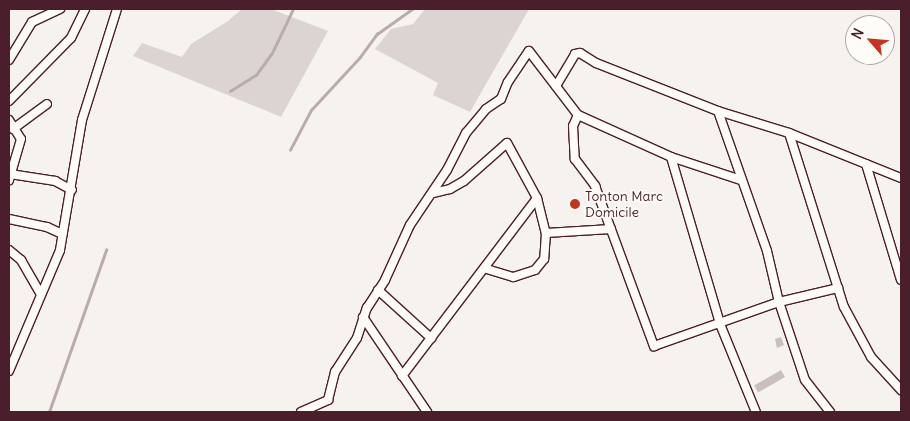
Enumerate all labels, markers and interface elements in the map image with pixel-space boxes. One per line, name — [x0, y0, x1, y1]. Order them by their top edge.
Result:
north arrow — [845, 15, 895, 65]
text: N — [847, 25, 868, 42]
place label: Tonton Marc Domicile — [585, 188, 663, 220]
marker: Tonton Marc Domicile — [569, 198, 581, 210]

